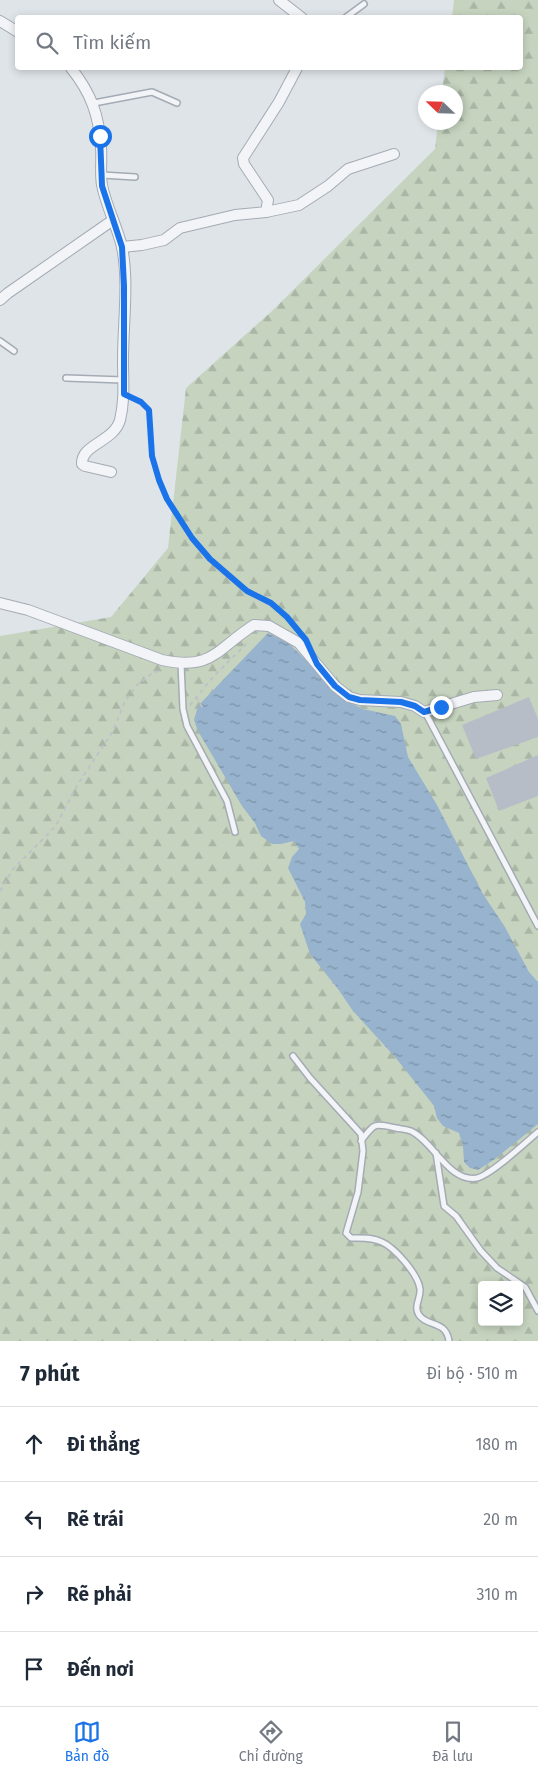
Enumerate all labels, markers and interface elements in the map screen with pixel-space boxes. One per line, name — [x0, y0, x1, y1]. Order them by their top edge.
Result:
search box — [15, 15, 523, 70]
icon: search — [33, 29, 61, 57]
text: Tìm kiếm — [73, 31, 151, 54]
north arrow — [418, 85, 463, 130]
route start — [89, 125, 112, 148]
route end — [430, 696, 453, 719]
map controls — [478, 1281, 523, 1326]
button: layers — [478, 1281, 523, 1326]
text: 7 phút — [20, 1361, 80, 1387]
text: Đi bộ · 510 m — [427, 1364, 518, 1383]
icon: ahead — [20, 1430, 48, 1458]
text: Đi thẳng — [67, 1433, 140, 1456]
text: 180 m — [475, 1435, 518, 1454]
icon: left — [20, 1505, 48, 1533]
text: Rẽ trái — [67, 1508, 124, 1531]
text: 20 m — [483, 1510, 518, 1529]
icon: right — [20, 1580, 48, 1608]
text: Rẽ phải — [67, 1583, 132, 1606]
text: 310 m — [477, 1585, 518, 1604]
icon: arrive — [20, 1655, 48, 1683]
text: Đến nơi — [67, 1658, 134, 1681]
tab: Bản đồ — [65, 1718, 109, 1765]
tab: Chỉ đường — [239, 1718, 303, 1765]
tab: Đã lưu — [432, 1718, 473, 1765]

